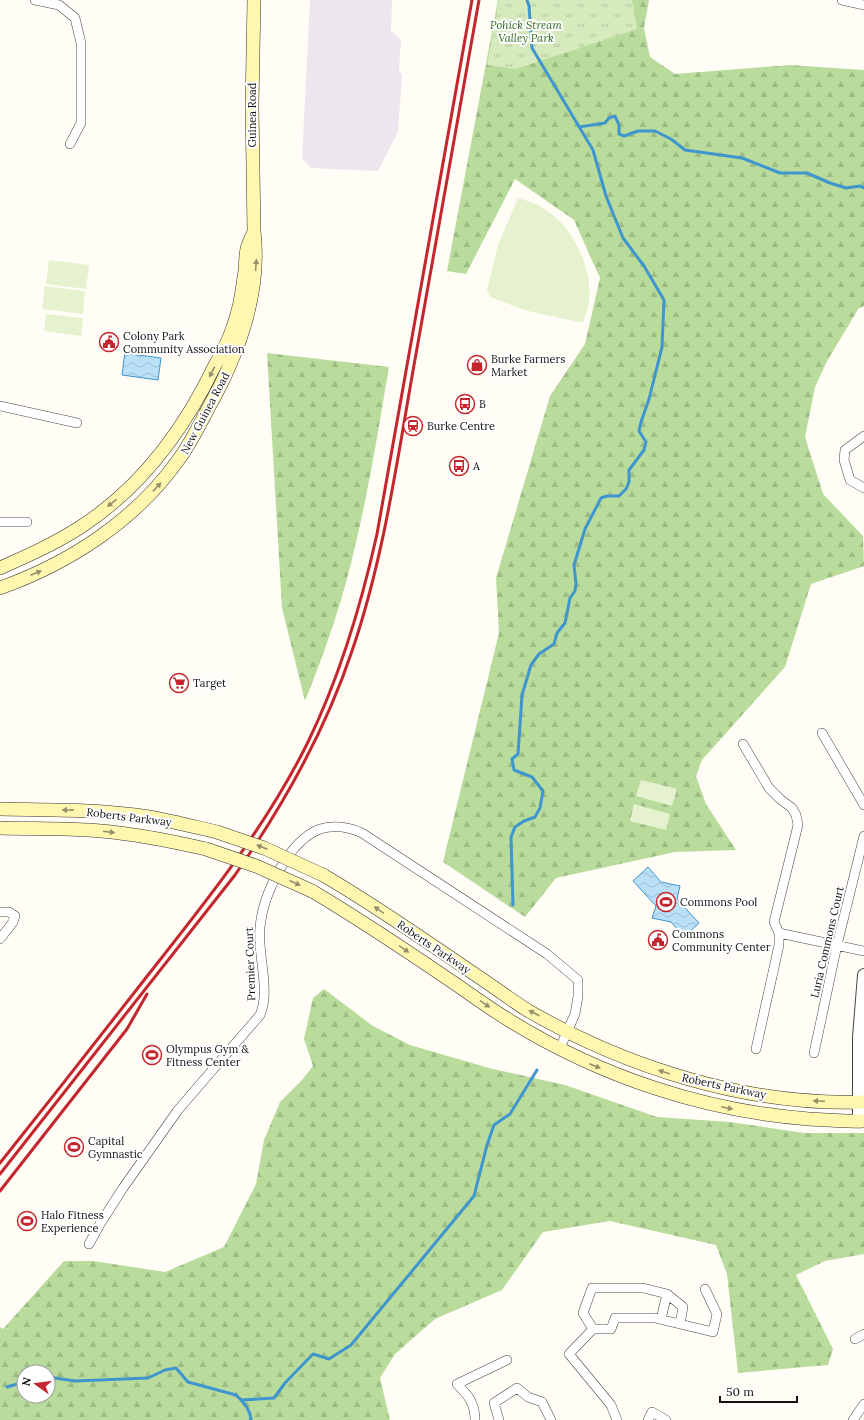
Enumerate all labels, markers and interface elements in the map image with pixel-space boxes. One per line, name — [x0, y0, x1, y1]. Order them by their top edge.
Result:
park label: Pohick Stream Valley Park — [490, 18, 562, 45]
street label: Guinea Road — [245, 82, 259, 147]
one-way arrow — [252, 259, 259, 271]
place label: Colony Park Community Association — [123, 329, 245, 356]
public building icon: Colony Park Community Association — [98, 331, 120, 353]
place label: Burke Farmers Market — [491, 352, 565, 379]
shop icon: Burke Farmers Market — [466, 354, 488, 376]
one-way arrow — [209, 366, 215, 378]
street label: New Guinea Road — [178, 369, 233, 456]
bus stop icon: B — [454, 393, 476, 415]
place label: B — [479, 397, 486, 411]
station icon: Burke Centre — [402, 415, 424, 437]
place label: Burke Centre — [427, 419, 495, 433]
bus stop icon: A — [448, 455, 470, 477]
place label: A — [472, 459, 481, 473]
one-way arrow — [152, 482, 162, 492]
one-way arrow — [106, 498, 117, 507]
one-way arrow — [31, 570, 42, 576]
supermarket icon: Target — [168, 672, 190, 694]
place label: Target — [193, 676, 227, 690]
street label: Roberts Parkway — [86, 805, 173, 829]
one-way arrow — [61, 807, 74, 813]
one-way arrow — [103, 829, 115, 835]
one-way arrow — [256, 844, 268, 850]
one-way arrow — [289, 880, 300, 886]
street label: Luria Commons Court — [807, 884, 847, 999]
sports icon: Commons Pool — [655, 891, 677, 913]
place label: Commons Pool — [680, 895, 757, 909]
one-way arrow — [373, 906, 385, 913]
street label: Roberts Parkway — [395, 917, 474, 977]
street label: Premier Court — [242, 926, 258, 1001]
place label: Commons Community Center — [672, 927, 771, 954]
public building icon: Commons Community Center — [647, 929, 669, 951]
one-way arrow — [398, 946, 410, 953]
one-way arrow — [480, 1000, 490, 1008]
one-way arrow — [528, 1010, 539, 1016]
place label: Olympus Gym & Fitness Center — [166, 1042, 249, 1069]
sports icon: Olympus Gym & Fitness Center — [141, 1044, 163, 1066]
one-way arrow — [589, 1063, 601, 1069]
one-way arrow — [658, 1068, 670, 1074]
street label: Roberts Parkway — [681, 1070, 768, 1102]
one-way arrow — [812, 1098, 825, 1104]
one-way arrow — [721, 1105, 733, 1111]
place label: Capital Gymnastic — [88, 1134, 143, 1161]
sports icon: Capital Gymnastic — [63, 1136, 85, 1158]
place label: Halo Fitness Experience — [41, 1208, 104, 1235]
sports icon: Halo Fitness Experience — [16, 1210, 38, 1232]
north arrow — [16, 1364, 56, 1404]
text: N — [18, 1375, 34, 1387]
scale bar — [720, 1378, 797, 1404]
text: 50 m — [726, 1384, 754, 1399]

